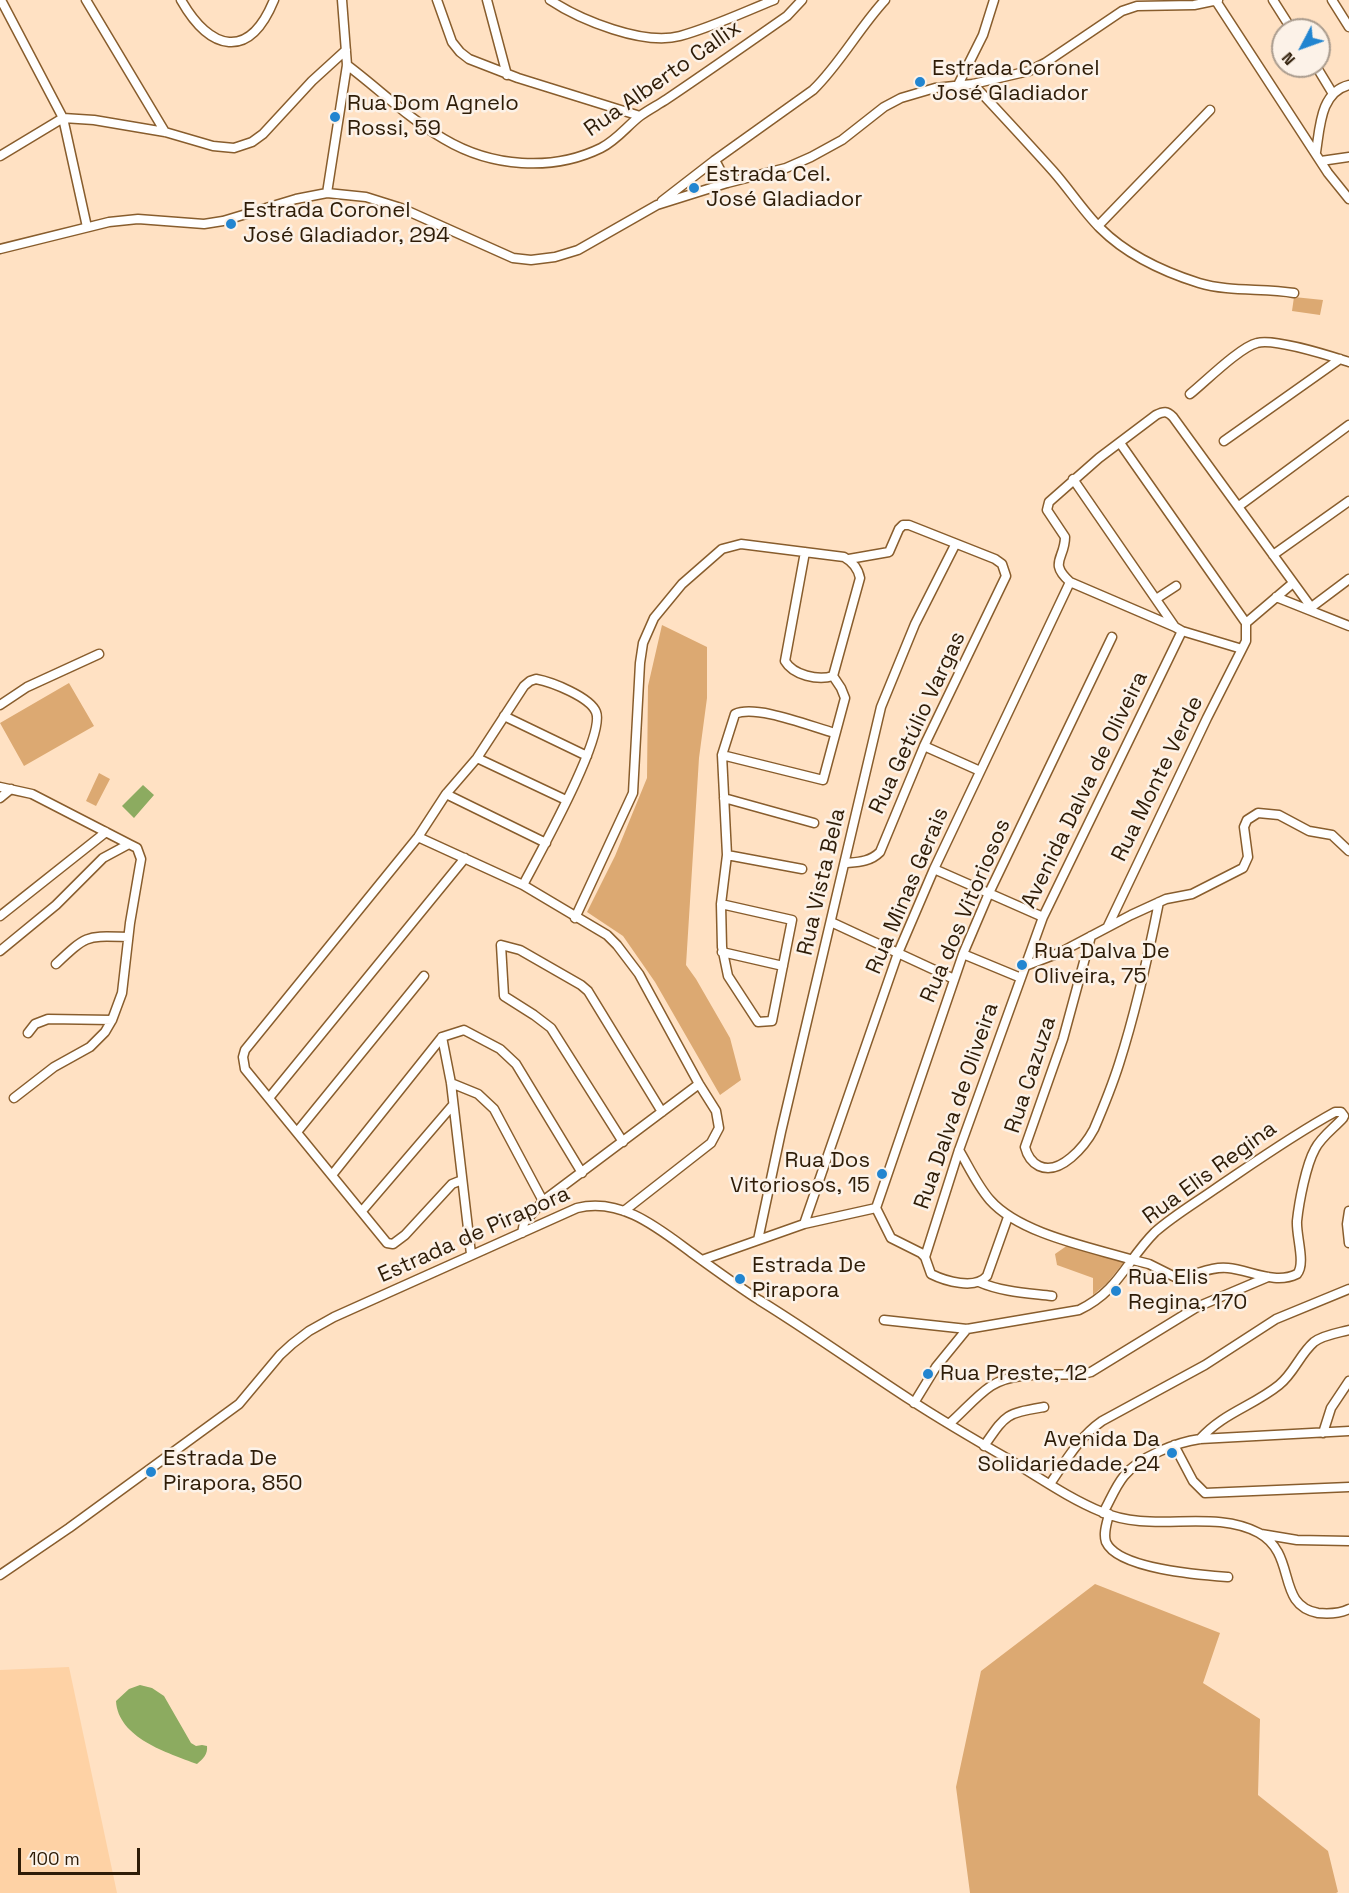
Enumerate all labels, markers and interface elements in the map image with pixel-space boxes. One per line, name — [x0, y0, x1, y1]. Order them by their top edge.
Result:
street label: Rua Alberto Callix — [580, 15, 746, 143]
north arrow — [1271, 18, 1331, 78]
text: N — [1277, 48, 1300, 70]
place label: Estrada Coronel José Gladiador — [932, 56, 1100, 107]
marker: Estrada Coronel José Gladiador — [913, 75, 927, 89]
place label: Rua Dom Agnelo Rossi, 59 — [347, 91, 519, 142]
marker: Rua Dom Agnelo Rossi, 59 — [328, 110, 342, 124]
place label: Estrada Cel. José Gladiador — [706, 162, 863, 214]
marker: Estrada Cel. José Gladiador — [687, 181, 701, 195]
place label: Estrada Coronel José Gladiador, 294 — [243, 198, 450, 249]
marker: Estrada Coronel José Gladiador, 294 — [224, 217, 238, 231]
street label: Rua Getúlio Vargas — [864, 628, 972, 818]
street label: Avenida Dalva de Oliveira — [1016, 667, 1154, 913]
street label: Rua Monte Verde — [1107, 692, 1209, 866]
street label: Rua Minas Gerais — [861, 804, 955, 978]
street label: Rua Vista Bela — [792, 806, 852, 958]
street label: Rua dos Vitoriosos — [915, 815, 1017, 1007]
place label: Rua Dalva De Oliveira, 75 — [1034, 939, 1170, 990]
marker: Rua Dalva De Oliveira, 75 — [1015, 958, 1029, 972]
street label: Rua Dalva de Oliveira — [909, 999, 1005, 1213]
street label: Rua Cazuza — [1000, 1013, 1062, 1137]
street label: Rua Elis Regina — [1138, 1116, 1282, 1230]
place label: Rua Dos Vitoriosos, 15 — [730, 1148, 870, 1200]
marker: Rua Dos Vitoriosos, 15 — [875, 1167, 889, 1181]
street label: Estrada de Pirapora — [374, 1181, 574, 1289]
place label: Estrada De Pirapora — [752, 1253, 866, 1304]
place label: Rua Elis Regina, 170 — [1128, 1265, 1247, 1316]
marker: Estrada De Pirapora — [733, 1272, 747, 1286]
marker: Rua Elis Regina, 170 — [1109, 1284, 1123, 1298]
place label: Rua Preste, 12 — [940, 1361, 1087, 1387]
marker: Rua Preste, 12 — [921, 1367, 935, 1381]
place label: Avenida Da Solidariedade, 24 — [978, 1427, 1160, 1478]
place label: Estrada De Pirapora, 850 — [163, 1446, 303, 1498]
marker: Avenida Da Solidariedade, 24 — [1165, 1446, 1179, 1460]
marker: Estrada De Pirapora, 850 — [144, 1465, 158, 1479]
scale bar — [21, 1836, 142, 1874]
text: 100 m — [29, 1847, 80, 1870]

